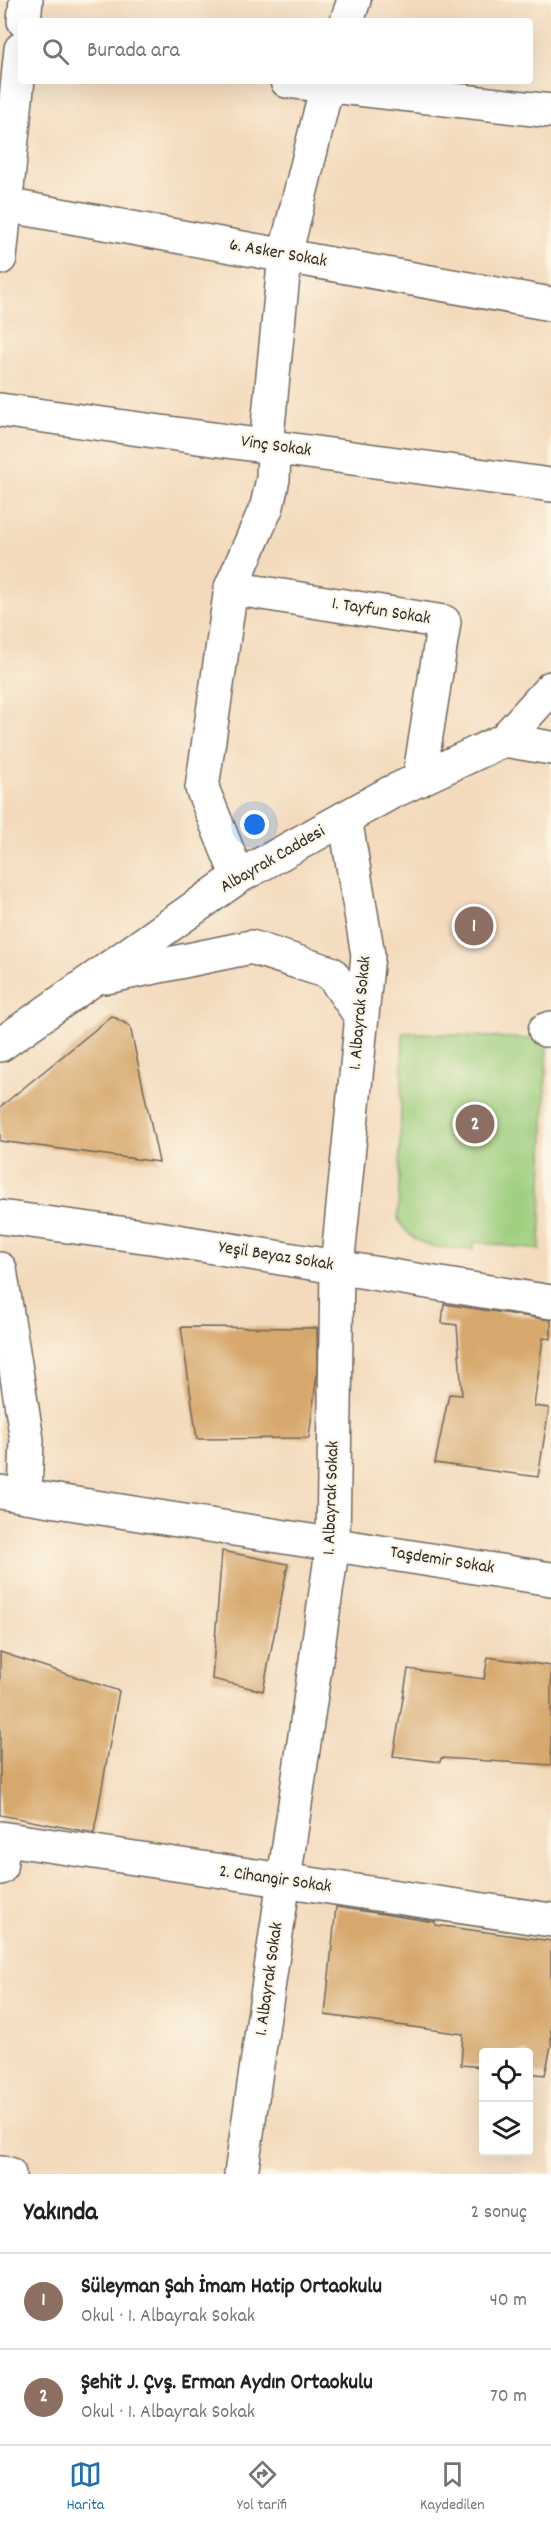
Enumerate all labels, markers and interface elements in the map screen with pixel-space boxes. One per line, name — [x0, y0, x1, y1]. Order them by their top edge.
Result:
search box — [18, 18, 533, 84]
icon: search — [39, 35, 72, 68]
text: Burada ara — [87, 36, 180, 67]
street label: 6. Asker Sokak — [227, 233, 329, 275]
street label: Vinç Sokak — [239, 430, 313, 464]
street label: 1. Tayfun Sokak — [330, 592, 432, 632]
your location — [240, 810, 269, 839]
street label: Albayrak Caddesi — [216, 820, 330, 900]
pin: 1 — [454, 904, 494, 948]
street label: 1. Albayrak Sokak — [344, 955, 378, 1071]
pin: 2 — [456, 1102, 494, 1146]
street label: Yeşil Beyaz Sokak — [217, 1236, 335, 1278]
street label: 1. Albayrak Sokak — [318, 1440, 346, 1556]
street label: Taşdemir Sokak — [388, 1540, 496, 1582]
street label: 2. Cihangir Sokak — [217, 1860, 333, 1900]
street label: 1. Albayrak Sokak — [250, 1921, 290, 2037]
map controls — [479, 2048, 533, 2156]
button: locate — [479, 2048, 533, 2102]
button: layers — [479, 2102, 533, 2156]
text: Yakında — [24, 2195, 98, 2232]
text: 2 sonuç — [470, 2199, 527, 2227]
text: Süleyman Şah İmam Hatip Ortaokulu — [81, 2272, 382, 2303]
text: 1 — [41, 2287, 46, 2315]
text: 40 m — [489, 2287, 527, 2315]
text: Okul · 1. Albayrak Sokak — [81, 2303, 255, 2331]
text: Şehit J. Çvş. Erman Aydın Ortaokulu — [81, 2368, 373, 2399]
text: 2 — [39, 2383, 48, 2411]
text: 70 m — [490, 2383, 527, 2411]
text: Okul · 1. Albayrak Sokak — [81, 2399, 255, 2427]
tab: Harita — [66, 2458, 104, 2517]
tab: Yol tarifi — [237, 2458, 287, 2517]
tab: Kaydedilen — [420, 2458, 485, 2517]

